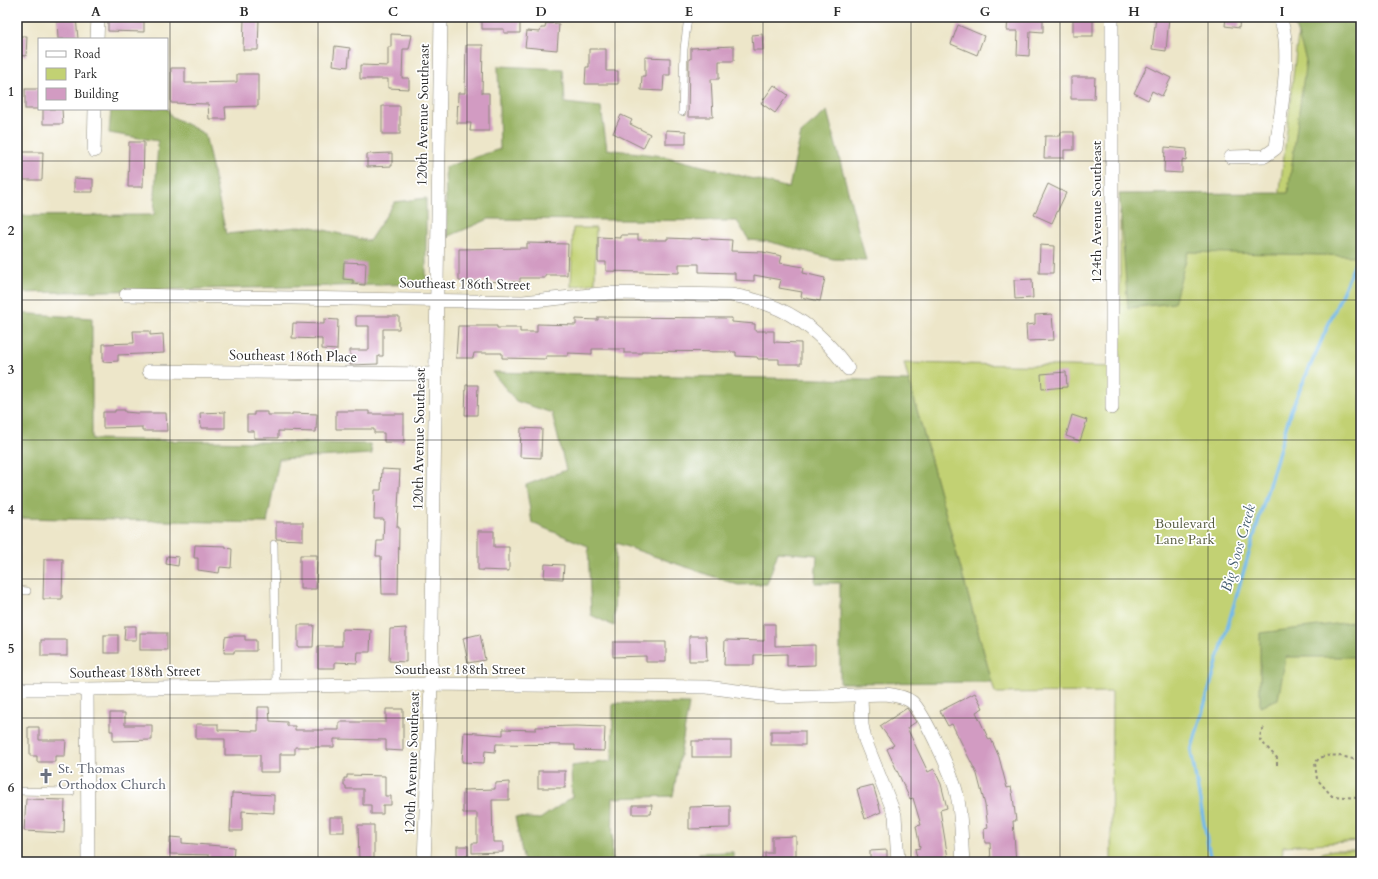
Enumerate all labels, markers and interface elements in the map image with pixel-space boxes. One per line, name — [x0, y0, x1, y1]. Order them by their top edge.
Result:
text: A — [91, 3, 101, 21]
text: B — [239, 3, 249, 21]
text: C — [388, 3, 398, 21]
text: D — [535, 3, 547, 21]
text: E — [685, 3, 693, 21]
text: F — [833, 3, 841, 21]
text: G — [980, 3, 991, 21]
text: H — [1128, 3, 1140, 21]
text: I — [1279, 3, 1285, 21]
legend — [38, 38, 168, 110]
street label: 120th Avenue Southeast — [412, 43, 434, 186]
text: Road — [74, 46, 101, 62]
text: Park — [74, 66, 98, 82]
text: 1 — [8, 83, 14, 101]
text: Building — [74, 86, 119, 102]
street label: 124th Avenue Southeast — [1087, 140, 1106, 283]
text: 2 — [8, 222, 15, 240]
street label: Southeast 186th Street — [399, 273, 531, 295]
street label: Southeast 186th Place — [229, 345, 357, 367]
text: 3 — [8, 361, 15, 379]
street label: 120th Avenue Southeast — [408, 367, 430, 510]
text: 4 — [8, 501, 15, 519]
water label: Big Soos Creek — [1216, 501, 1260, 594]
park label: Boulevard Lane Park — [1155, 514, 1216, 549]
text: 5 — [8, 640, 14, 658]
street label: Southeast 188th Street — [395, 660, 526, 679]
street label: Southeast 188th Street — [69, 661, 201, 683]
street label: 120th Avenue Southeast — [400, 691, 424, 834]
place label: St. Thomas Orthodox Church — [58, 759, 166, 794]
church icon: St. Thomas Orthodox Church — [37, 767, 55, 785]
text: 6 — [8, 779, 15, 797]

